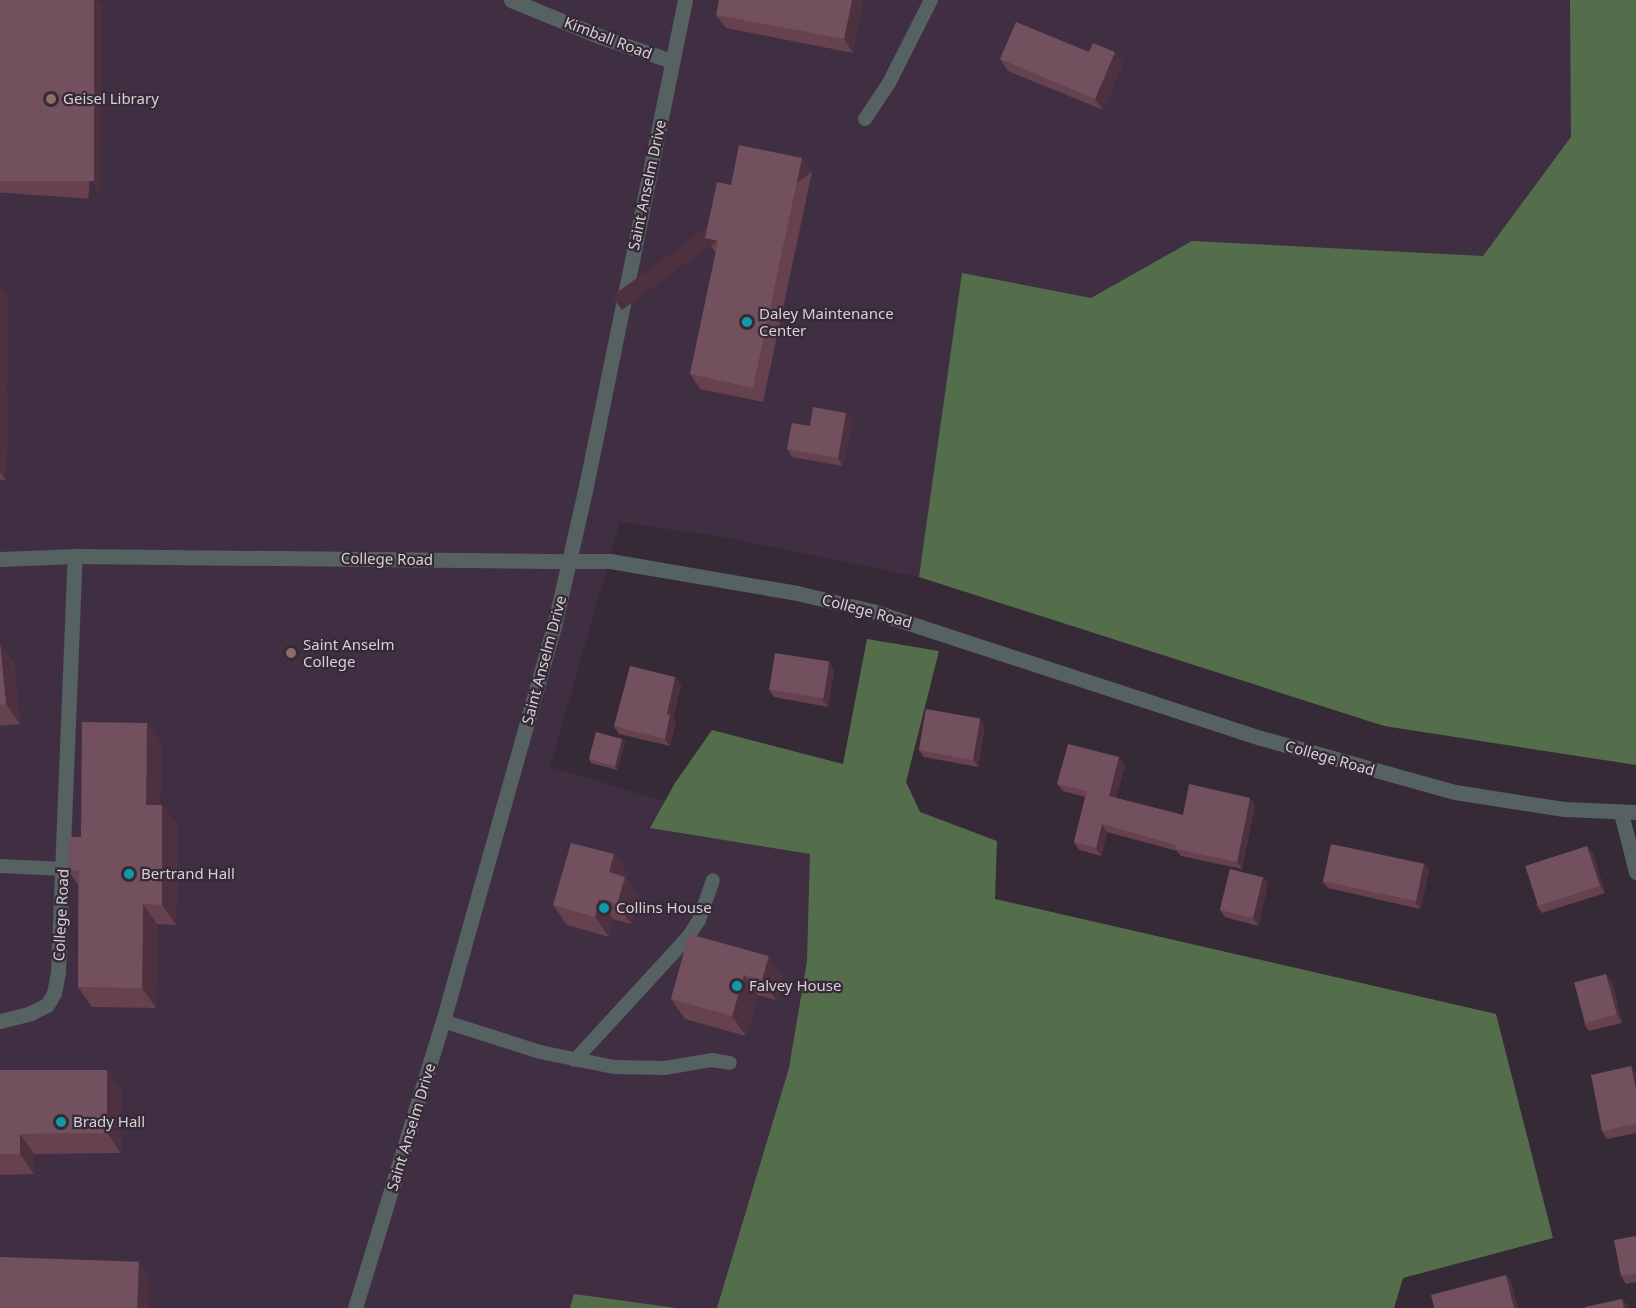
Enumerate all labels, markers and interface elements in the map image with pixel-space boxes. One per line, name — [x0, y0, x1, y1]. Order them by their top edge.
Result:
street label: Kimball Road — [562, 13, 654, 63]
place label: Geisel Library — [63, 90, 159, 108]
marker: Geisel Library — [44, 92, 58, 106]
street label: Saint Anselm Drive — [624, 118, 670, 252]
place label: Daley Maintenance Center — [759, 304, 894, 339]
marker: Daley Maintenance Center — [740, 315, 754, 329]
street label: College Road — [341, 549, 433, 569]
street label: College Road — [820, 590, 914, 632]
street label: Saint Anselm Drive — [518, 594, 570, 726]
place label: Saint Anselm College — [303, 635, 394, 670]
marker: Saint Anselm College — [284, 646, 298, 660]
street label: College Road — [1283, 737, 1377, 779]
place label: Bertrand Hall — [141, 865, 235, 883]
marker: Bertrand Hall — [122, 867, 136, 881]
street label: College Road — [50, 868, 72, 962]
place label: Collins House — [616, 899, 712, 917]
marker: Collins House — [597, 901, 611, 915]
place label: Falvey House — [749, 977, 842, 995]
marker: Falvey House — [730, 979, 744, 993]
street label: Saint Anselm Drive — [383, 1061, 439, 1193]
place label: Brady Hall — [73, 1113, 145, 1131]
marker: Brady Hall — [54, 1115, 68, 1129]

